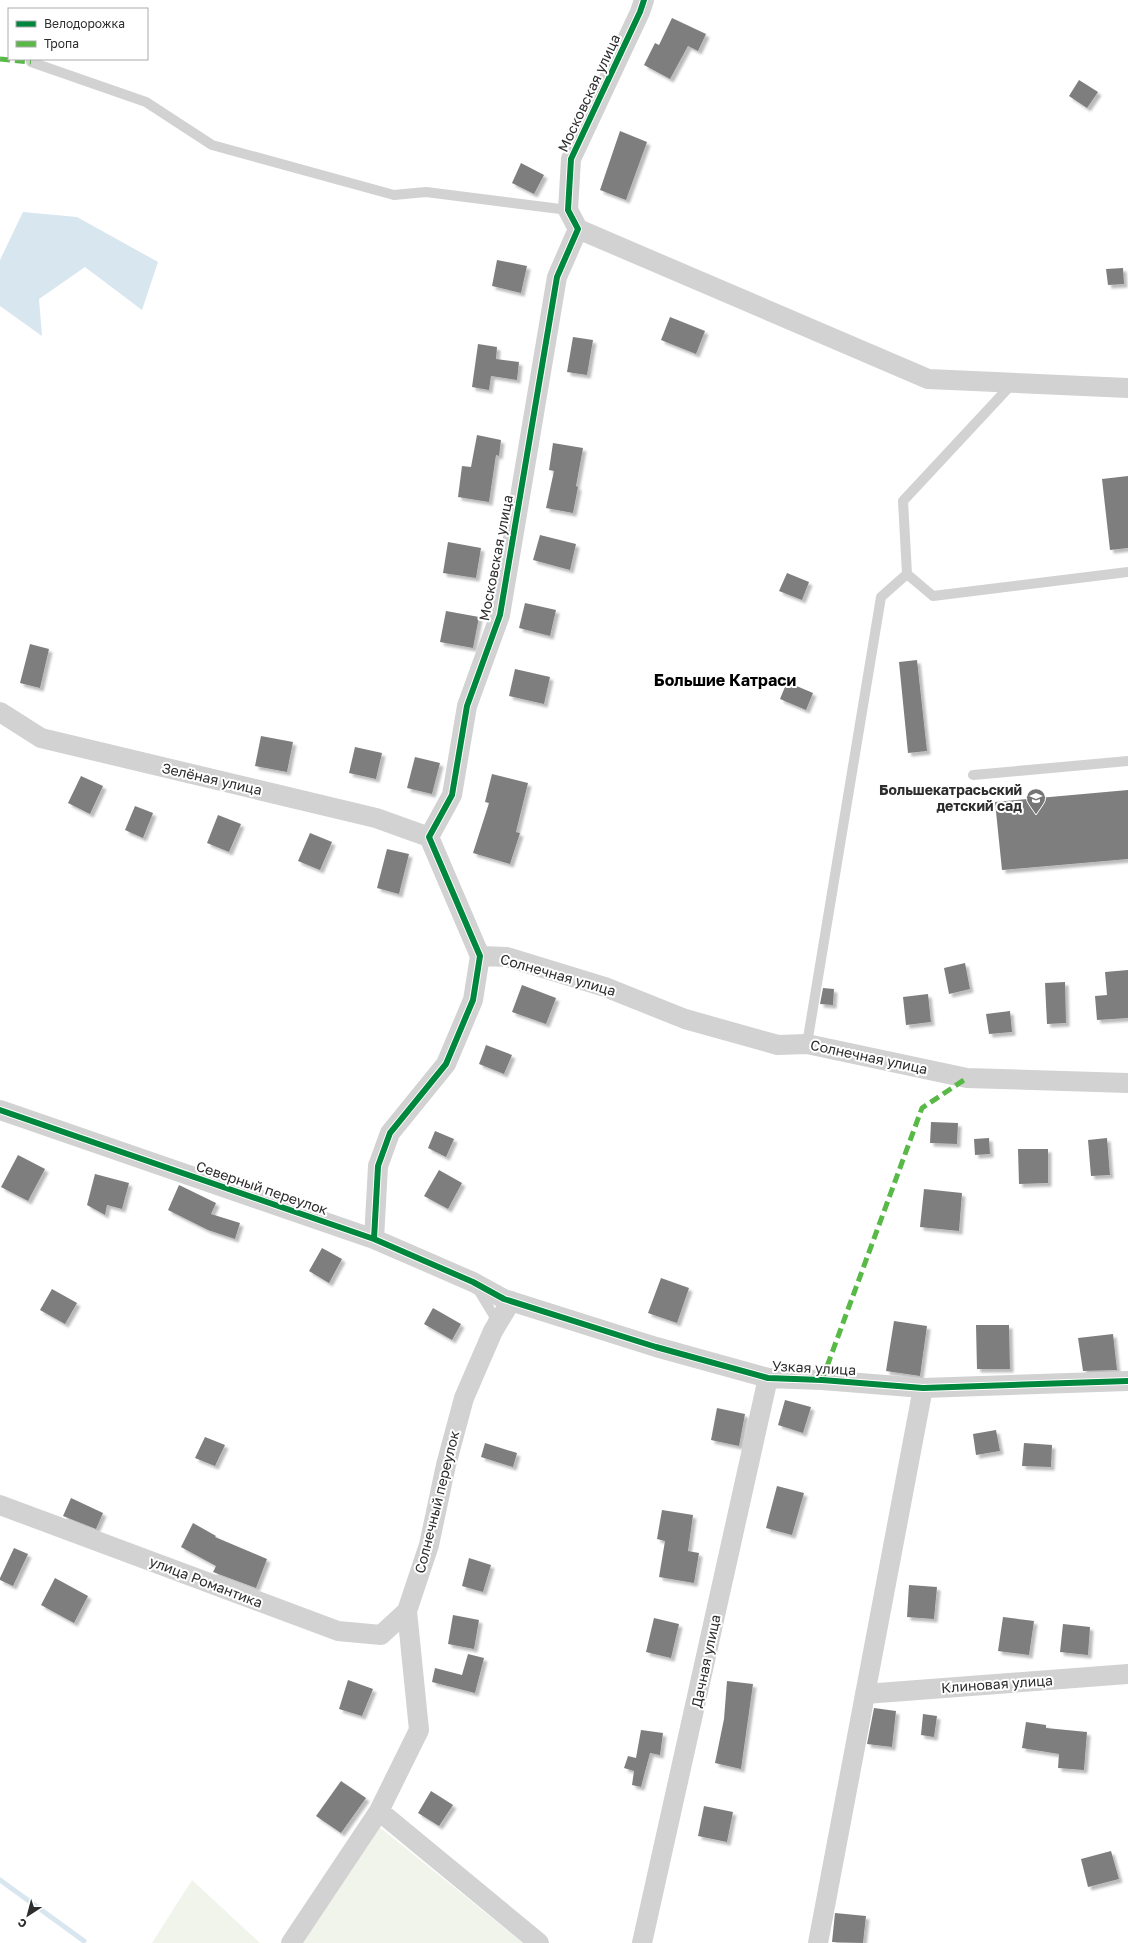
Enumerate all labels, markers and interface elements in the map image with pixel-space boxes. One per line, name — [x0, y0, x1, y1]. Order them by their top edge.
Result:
legend — [8, 8, 148, 60]
text: Велодорожка — [44, 16, 125, 31]
street label: Московская улица — [554, 31, 623, 154]
text: Тропа — [44, 36, 79, 51]
street label: Московская улица — [475, 493, 516, 622]
district label: Большие Катраси — [654, 670, 796, 690]
street label: Зелёная улица — [160, 759, 264, 798]
place label: Большекатрасьский детский сад — [879, 781, 1022, 814]
school or university icon: Большекатрасьский детский сад — [1025, 787, 1047, 815]
street label: Солнечная улица — [498, 950, 618, 999]
street label: Солнечная улица — [809, 1036, 929, 1077]
street label: Северный переулок — [194, 1157, 330, 1218]
street label: Узкая улица — [772, 1357, 857, 1378]
street label: Солнечный переулок — [411, 1429, 462, 1575]
street label: улица Романтика — [147, 1552, 265, 1611]
street label: Дачная улица — [687, 1613, 724, 1709]
street label: Клиновая улица — [940, 1671, 1053, 1696]
north arrow — [8, 1895, 48, 1935]
text: С — [15, 1916, 29, 1931]

